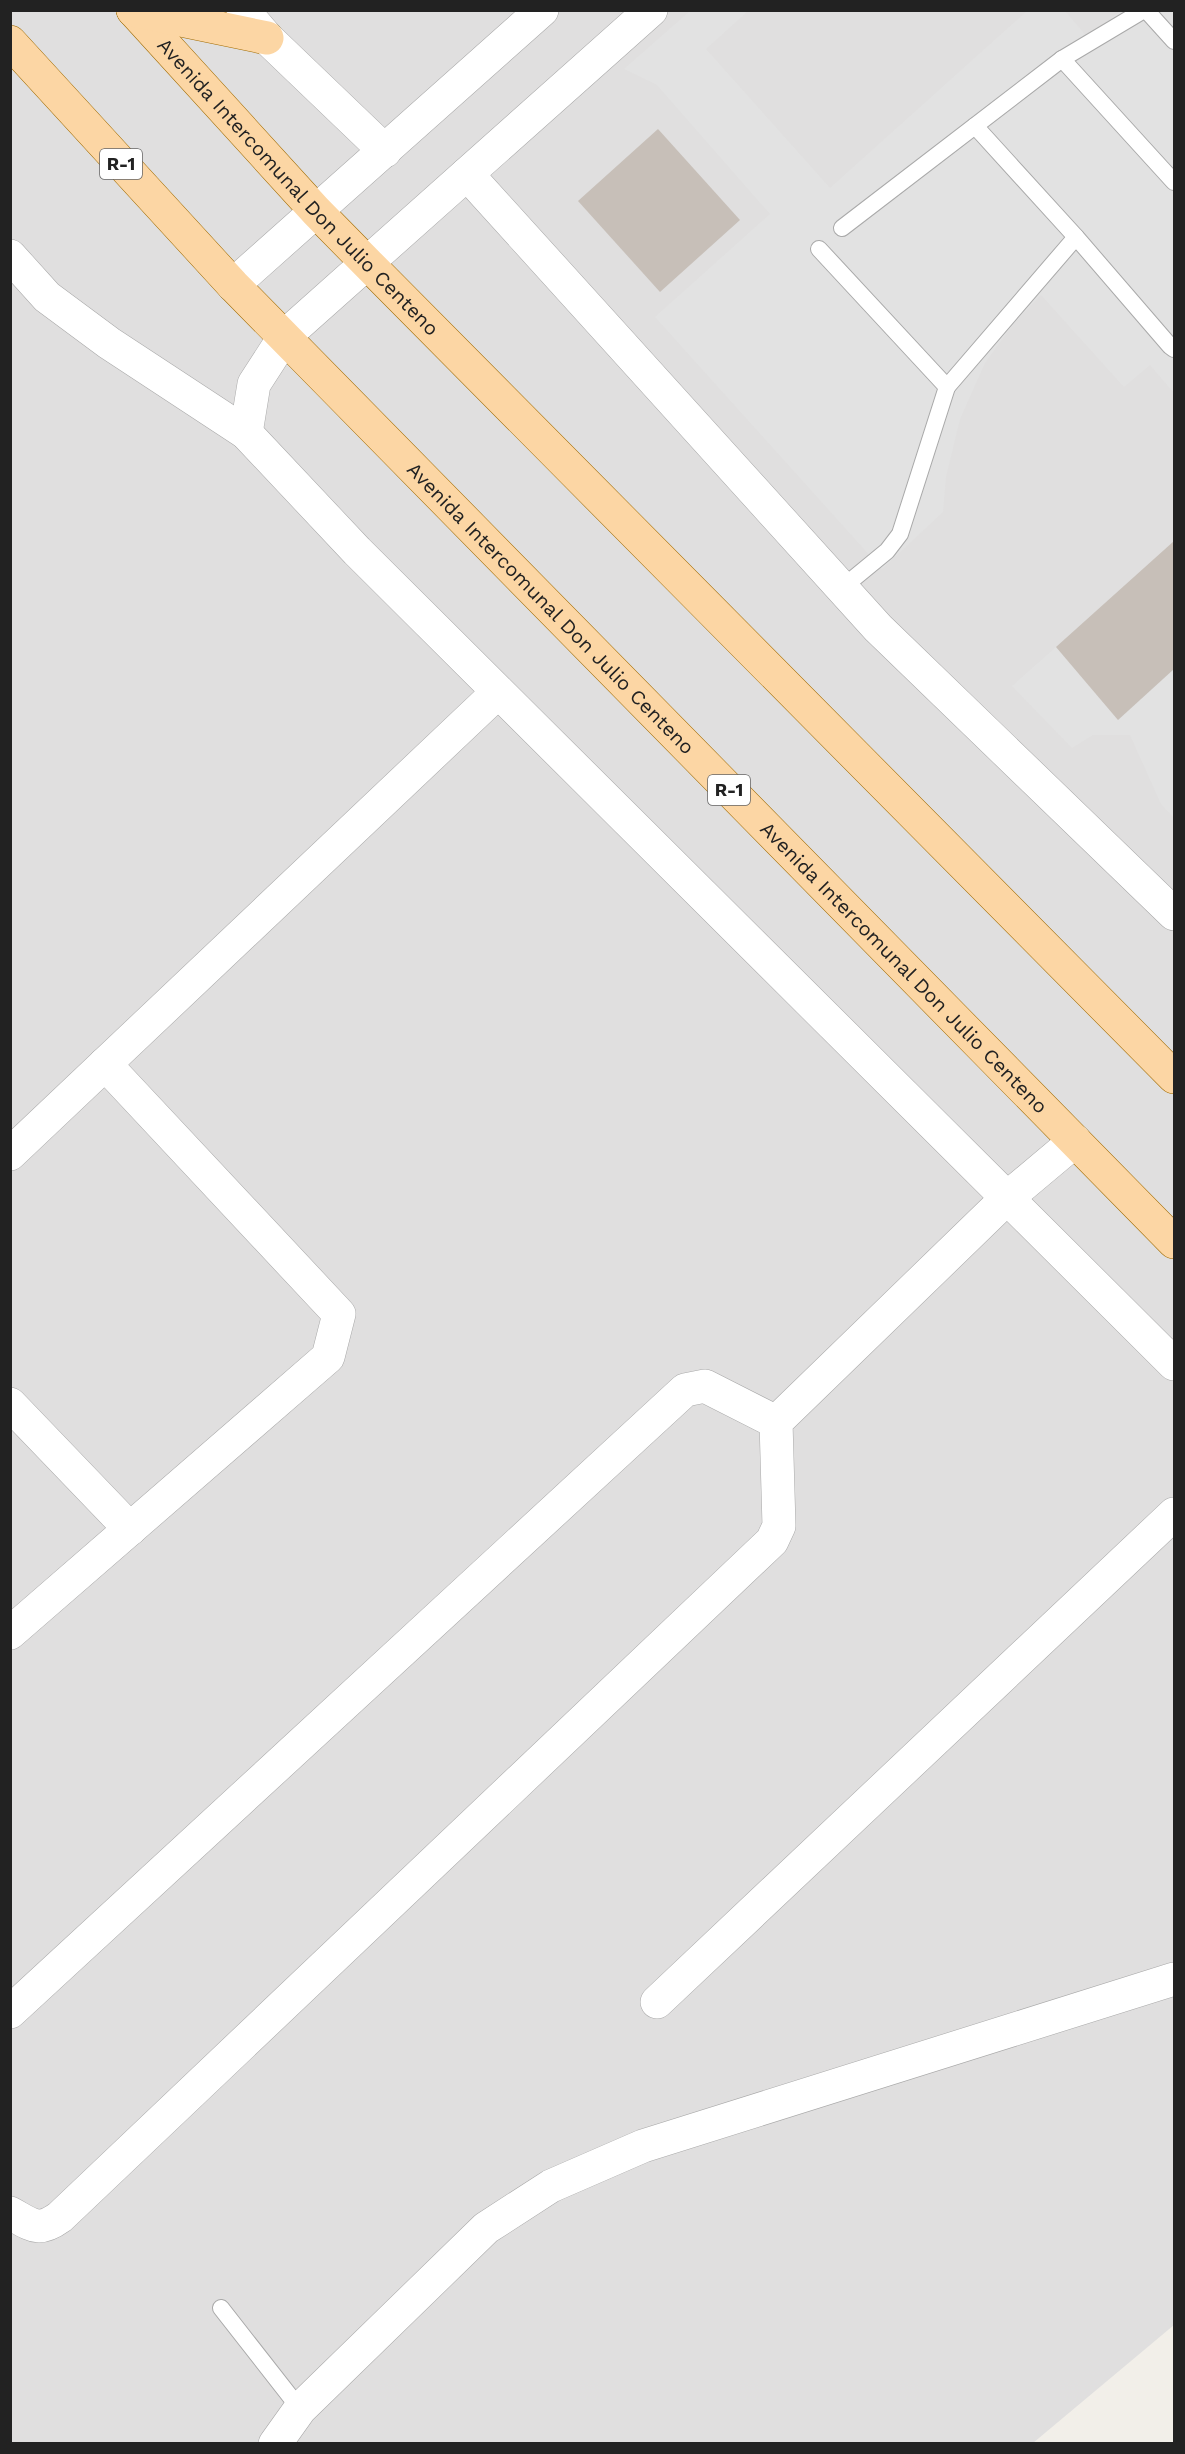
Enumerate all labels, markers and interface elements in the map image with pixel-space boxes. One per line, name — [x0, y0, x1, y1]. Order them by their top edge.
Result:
street label: Avenida Intercomunal Don Julio Centeno — [153, 33, 444, 340]
road number: R-1 — [100, 149, 142, 179]
street label: Avenida Intercomunal Don Julio Centeno — [402, 457, 699, 759]
road number: R-1 — [708, 775, 750, 805]
street label: Avenida Intercomunal Don Julio Centeno — [755, 817, 1053, 1118]

